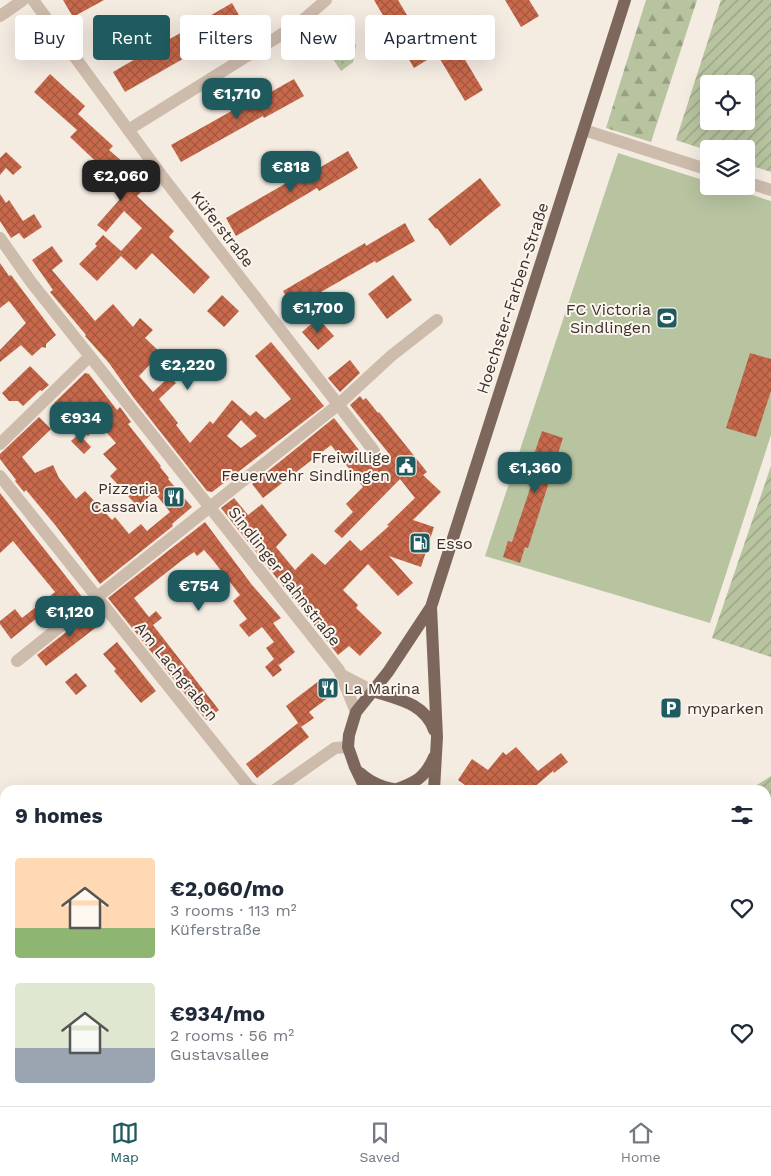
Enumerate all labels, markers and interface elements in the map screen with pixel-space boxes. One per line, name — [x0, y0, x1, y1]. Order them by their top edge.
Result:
chip: Buy — [15, 15, 83, 60]
chip: Rent — [93, 15, 170, 60]
chip: Filters — [180, 15, 271, 60]
chip: New — [281, 15, 355, 60]
chip: Apartment — [365, 15, 495, 60]
map controls — [700, 75, 755, 195]
button: locate — [700, 75, 755, 130]
pin: €1,710 — [196, 78, 278, 120]
text: €1,710 — [213, 84, 261, 103]
button: layers — [700, 140, 755, 195]
pin: €818 — [261, 150, 321, 193]
text: €818 — [272, 157, 310, 176]
pin: €2,060 — [80, 160, 162, 202]
text: €2,060 — [93, 166, 149, 185]
street label: Küferstraße — [187, 188, 258, 271]
street label: Hoechster-Farben-Straße — [473, 200, 552, 396]
pin: €1,700 — [277, 292, 359, 334]
text: €1,700 — [293, 298, 343, 317]
place label: FC Victoria Sindlingen — [566, 300, 651, 337]
sports icon: FC Victoria Sindlingen — [655, 306, 679, 330]
pin: €2,220 — [147, 348, 229, 391]
text: €2,220 — [161, 355, 215, 374]
pin: €934 — [51, 402, 111, 444]
text: €934 — [61, 408, 101, 427]
place label: Freiwillige Feuerwehr Sindlingen — [221, 448, 390, 485]
pin: €1,360 — [494, 452, 576, 494]
public building icon: Freiwillige Feuerwehr Sindlingen — [394, 454, 418, 478]
text: €1,360 — [509, 458, 561, 477]
place label: Pizzeria Cassavia — [91, 479, 158, 516]
restaurant icon: Pizzeria Cassavia — [162, 485, 186, 509]
street label: Sindlinger Bahnstraße — [224, 503, 345, 650]
fuel station icon: Esso — [408, 531, 432, 555]
place label: Esso — [436, 534, 473, 553]
pin: €754 — [169, 570, 229, 612]
text: €754 — [179, 576, 219, 595]
pin: €1,120 — [29, 596, 111, 638]
text: €1,120 — [46, 602, 94, 621]
street label: Am Lachgraben — [131, 618, 222, 725]
restaurant icon: La Marina — [316, 676, 340, 700]
place label: La Marina — [344, 679, 420, 698]
parking icon: myparken — [659, 696, 683, 720]
place label: myparken — [687, 699, 764, 718]
icon: filters — [728, 801, 756, 829]
text: 9 homes — [15, 803, 103, 828]
text: €2,060/mo — [170, 876, 284, 901]
icon: home — [55, 878, 115, 938]
icon: heart — [728, 894, 756, 922]
text: 3 rooms · 113 m² — [170, 901, 297, 920]
text: Küferstraße — [170, 920, 261, 939]
text: €934/mo — [170, 1001, 265, 1026]
icon: home — [55, 1003, 115, 1063]
icon: heart — [728, 1019, 756, 1047]
text: 2 rooms · 56 m² — [170, 1026, 294, 1045]
text: Gustavsallee — [170, 1045, 269, 1064]
tab: Map — [110, 1119, 139, 1165]
tab: Saved — [359, 1119, 400, 1165]
tab: Home — [621, 1119, 661, 1165]

